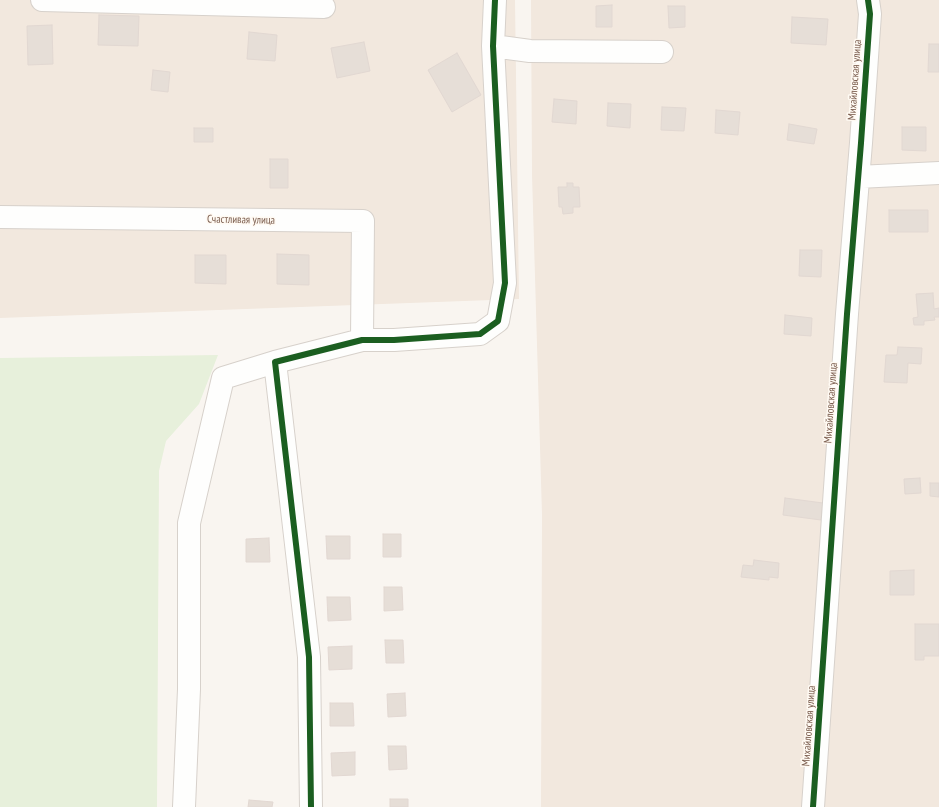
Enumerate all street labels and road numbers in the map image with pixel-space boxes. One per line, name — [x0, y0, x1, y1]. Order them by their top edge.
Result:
street label: Михайловская улица — [846, 39, 864, 121]
street label: Счастливая улица — [207, 213, 275, 227]
street label: Михайловская улица — [822, 362, 840, 444]
street label: Михайловская улица — [800, 685, 818, 767]

